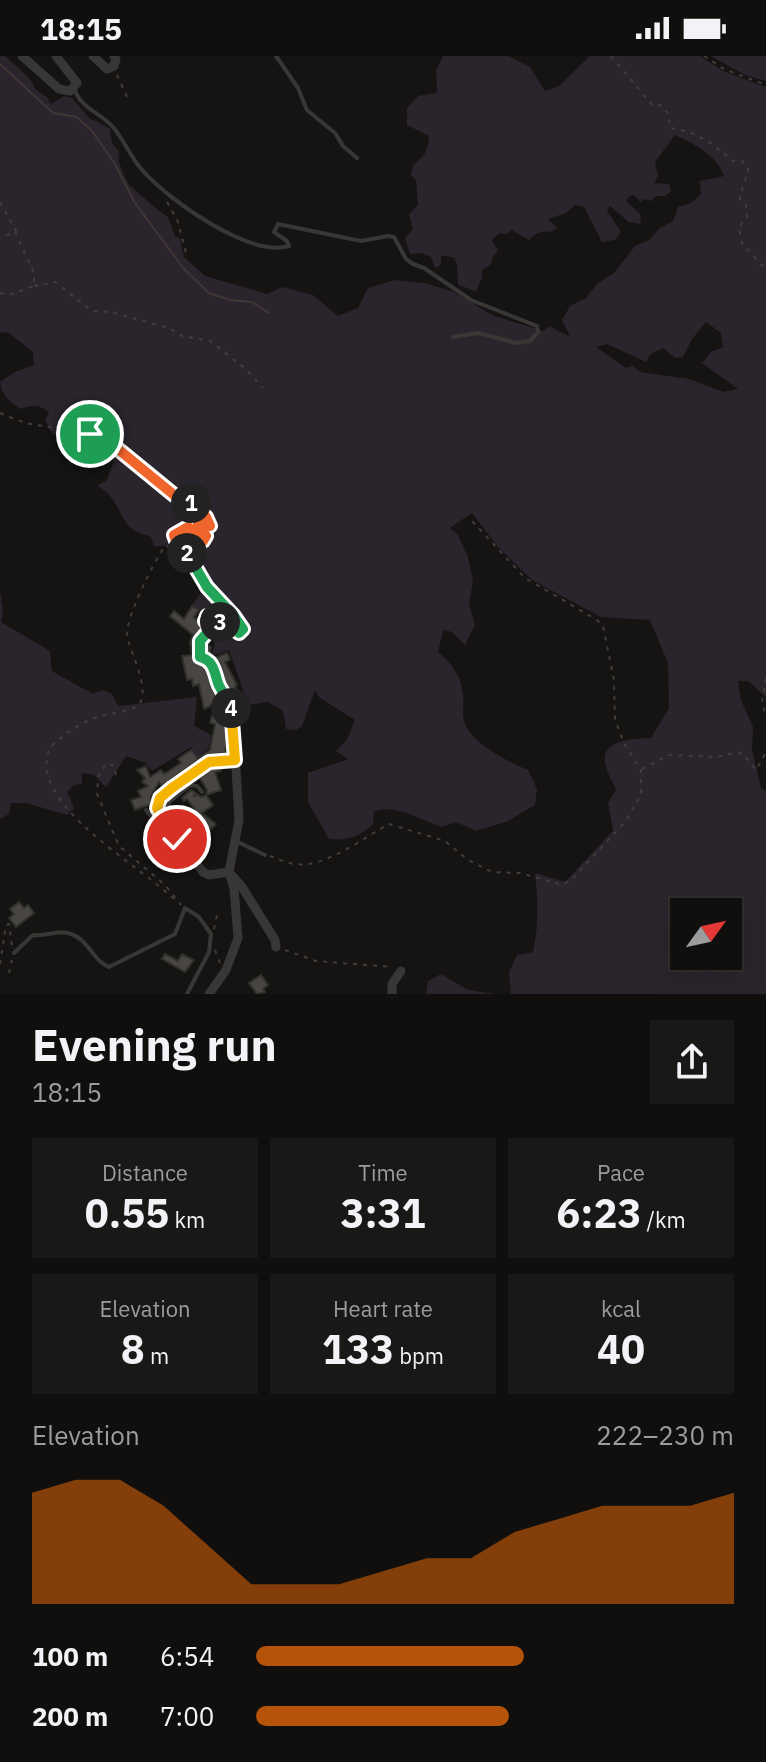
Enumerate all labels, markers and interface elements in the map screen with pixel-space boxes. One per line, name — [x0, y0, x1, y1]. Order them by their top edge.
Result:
text: 18:15 — [40, 9, 122, 48]
pin — [56, 400, 124, 468]
icon: arrive — [68, 412, 112, 456]
pin: 1 — [171, 483, 211, 523]
text: 1 — [184, 488, 198, 517]
pin: 2 — [167, 533, 207, 573]
text: 2 — [180, 538, 194, 567]
pin: 3 — [200, 602, 240, 642]
text: 3 — [213, 607, 227, 636]
pin: 4 — [211, 688, 251, 728]
text: 4 — [224, 693, 238, 722]
pin — [143, 805, 211, 873]
icon: check — [155, 817, 199, 861]
north arrow — [670, 898, 742, 970]
map controls — [670, 898, 742, 970]
text: Evening run — [32, 1016, 277, 1073]
button: share — [650, 1020, 734, 1104]
text: 18:15 — [32, 1075, 102, 1109]
text: Distance — [102, 1158, 188, 1187]
text: Time — [358, 1158, 408, 1187]
text: Pace — [597, 1158, 645, 1187]
text: 0.55 — [85, 1187, 169, 1239]
text: 3:31 — [340, 1187, 426, 1239]
text: 6:23 — [556, 1187, 641, 1239]
text: km — [169, 1205, 205, 1234]
text: /km — [641, 1205, 686, 1234]
text: Elevation — [99, 1294, 191, 1323]
text: Heart rate — [333, 1294, 433, 1323]
text: kcal — [601, 1294, 641, 1323]
text: 8 — [121, 1323, 145, 1375]
text: 133 — [322, 1323, 394, 1375]
text: 40 — [597, 1323, 645, 1375]
text: m — [145, 1341, 169, 1370]
text: bpm — [394, 1341, 444, 1370]
text: Elevation — [32, 1418, 140, 1452]
text: 222–230 m — [596, 1418, 734, 1452]
text: 100 m — [32, 1639, 108, 1673]
text: 6:54 — [160, 1639, 214, 1673]
text: 200 m — [32, 1699, 108, 1733]
text: 7:00 — [160, 1699, 214, 1733]

